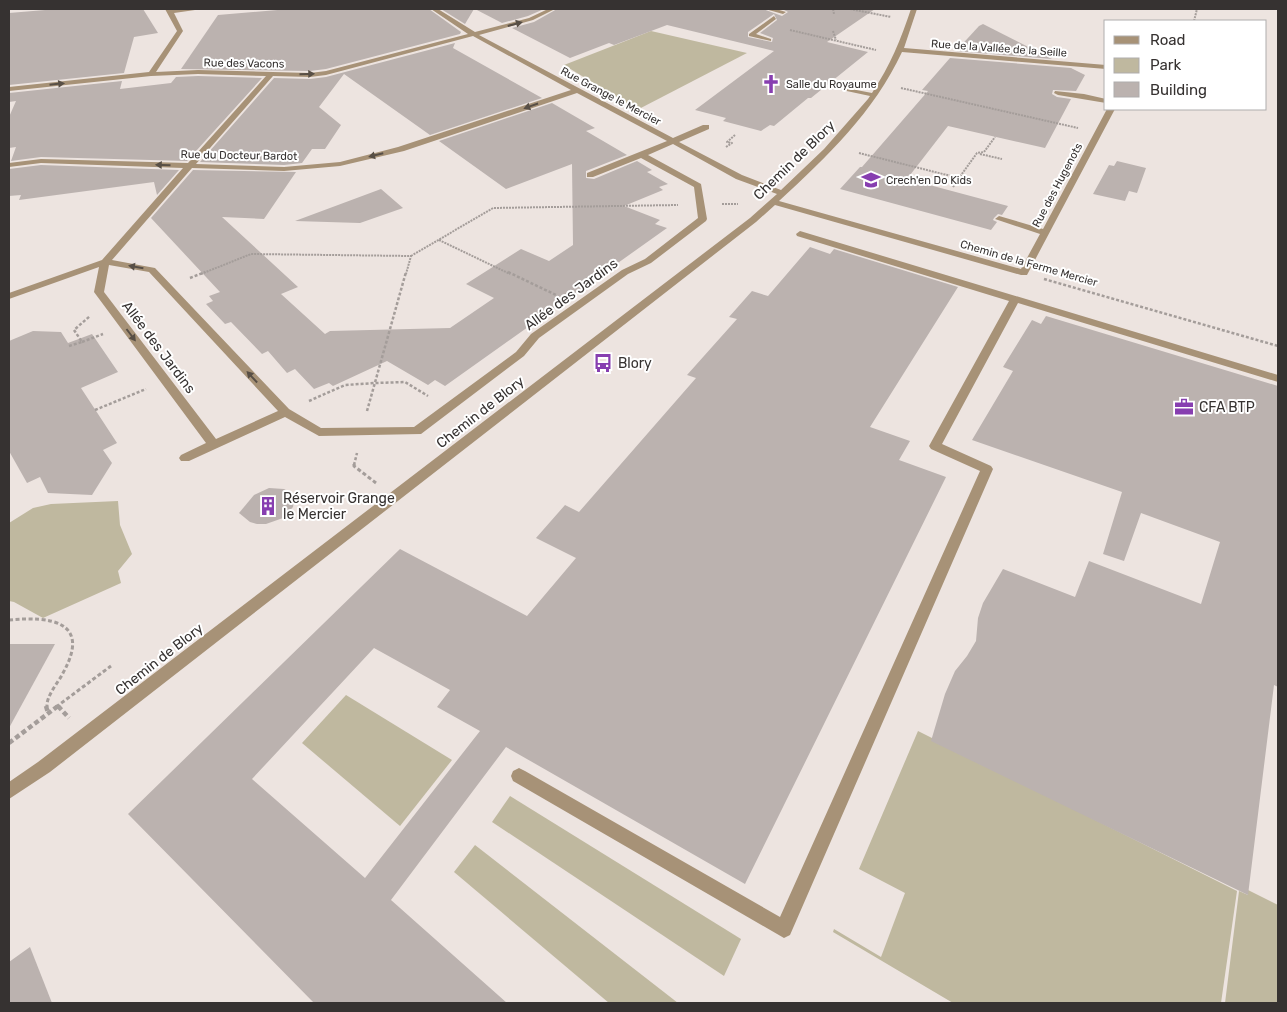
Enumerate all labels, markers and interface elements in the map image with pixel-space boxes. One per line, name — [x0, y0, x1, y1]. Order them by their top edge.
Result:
one-way arrow — [507, 20, 522, 28]
legend — [1104, 20, 1267, 110]
text: Road — [1150, 31, 1186, 49]
street label: Rue de la Vallée de la Seille — [931, 37, 1067, 60]
street label: Rue des Vacons — [204, 56, 285, 71]
text: Park — [1150, 56, 1181, 74]
street label: Rue Grange le Mercier — [558, 64, 664, 129]
one-way arrow — [299, 70, 315, 78]
church icon: Salle du Royaume — [760, 73, 782, 95]
place label: Salle du Royaume — [786, 78, 877, 91]
one-way arrow — [50, 80, 66, 88]
text: Building — [1150, 81, 1207, 99]
one-way arrow — [524, 103, 539, 110]
street label: Chemin de Blory — [750, 117, 839, 204]
street label: Rue des Hugenots — [1030, 140, 1085, 230]
street label: Rue du Docteur Bardot — [180, 148, 298, 163]
one-way arrow — [369, 151, 384, 159]
one-way arrow — [155, 160, 171, 168]
school or university icon: Crech'en Do Kids — [860, 169, 882, 191]
place label: Crech'en Do Kids — [886, 174, 972, 187]
street label: Chemin de la Ferme Mercier — [959, 238, 1100, 290]
street label: Allée des Jardins — [521, 255, 621, 334]
one-way arrow — [127, 263, 143, 271]
street label: Allée des Jardins — [118, 298, 199, 397]
one-way arrow — [126, 328, 137, 341]
bus stop icon: Blory — [592, 352, 614, 374]
place label: Blory — [618, 355, 652, 372]
one-way arrow — [246, 371, 258, 383]
street label: Chemin de Blory — [433, 373, 528, 452]
office icon: CFA BTP — [1173, 396, 1195, 418]
place label: CFA BTP — [1199, 399, 1255, 416]
place label: Réservoir Grange le Mercier — [283, 490, 395, 523]
building icon: Réservoir Grange le Mercier — [257, 495, 279, 517]
street label: Chemin de Blory — [112, 620, 207, 699]

